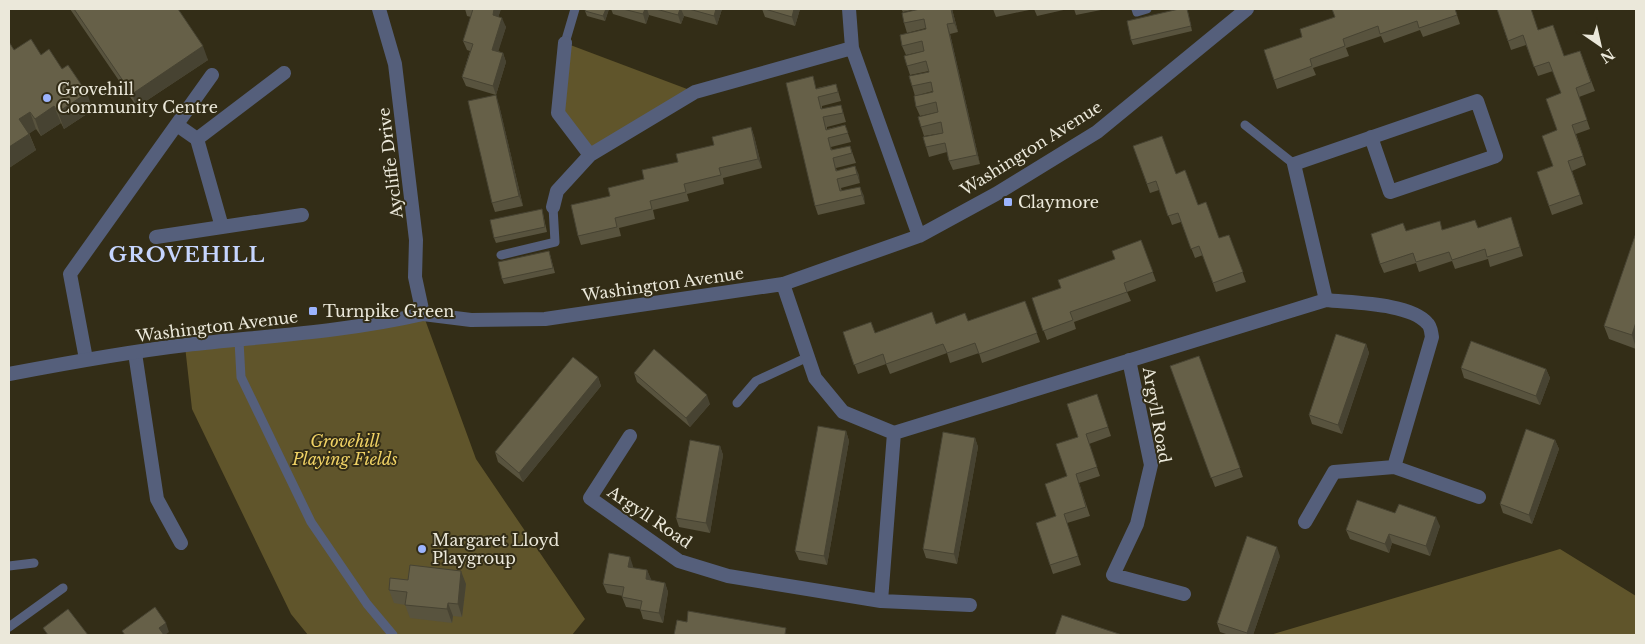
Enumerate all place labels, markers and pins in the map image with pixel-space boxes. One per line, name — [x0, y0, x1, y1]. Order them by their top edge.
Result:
place label: Grovehill Community Centre — [57, 79, 218, 117]
marker: Grovehill Community Centre — [41, 92, 53, 104]
place label: Claymore — [1018, 192, 1099, 212]
marker: Claymore — [1002, 196, 1014, 208]
place label: Turnpike Green — [323, 301, 454, 321]
marker: Turnpike Green — [307, 305, 319, 317]
place label: Margaret Lloyd Playgroup — [432, 530, 560, 568]
marker: Margaret Lloyd Playgroup — [416, 543, 428, 555]

